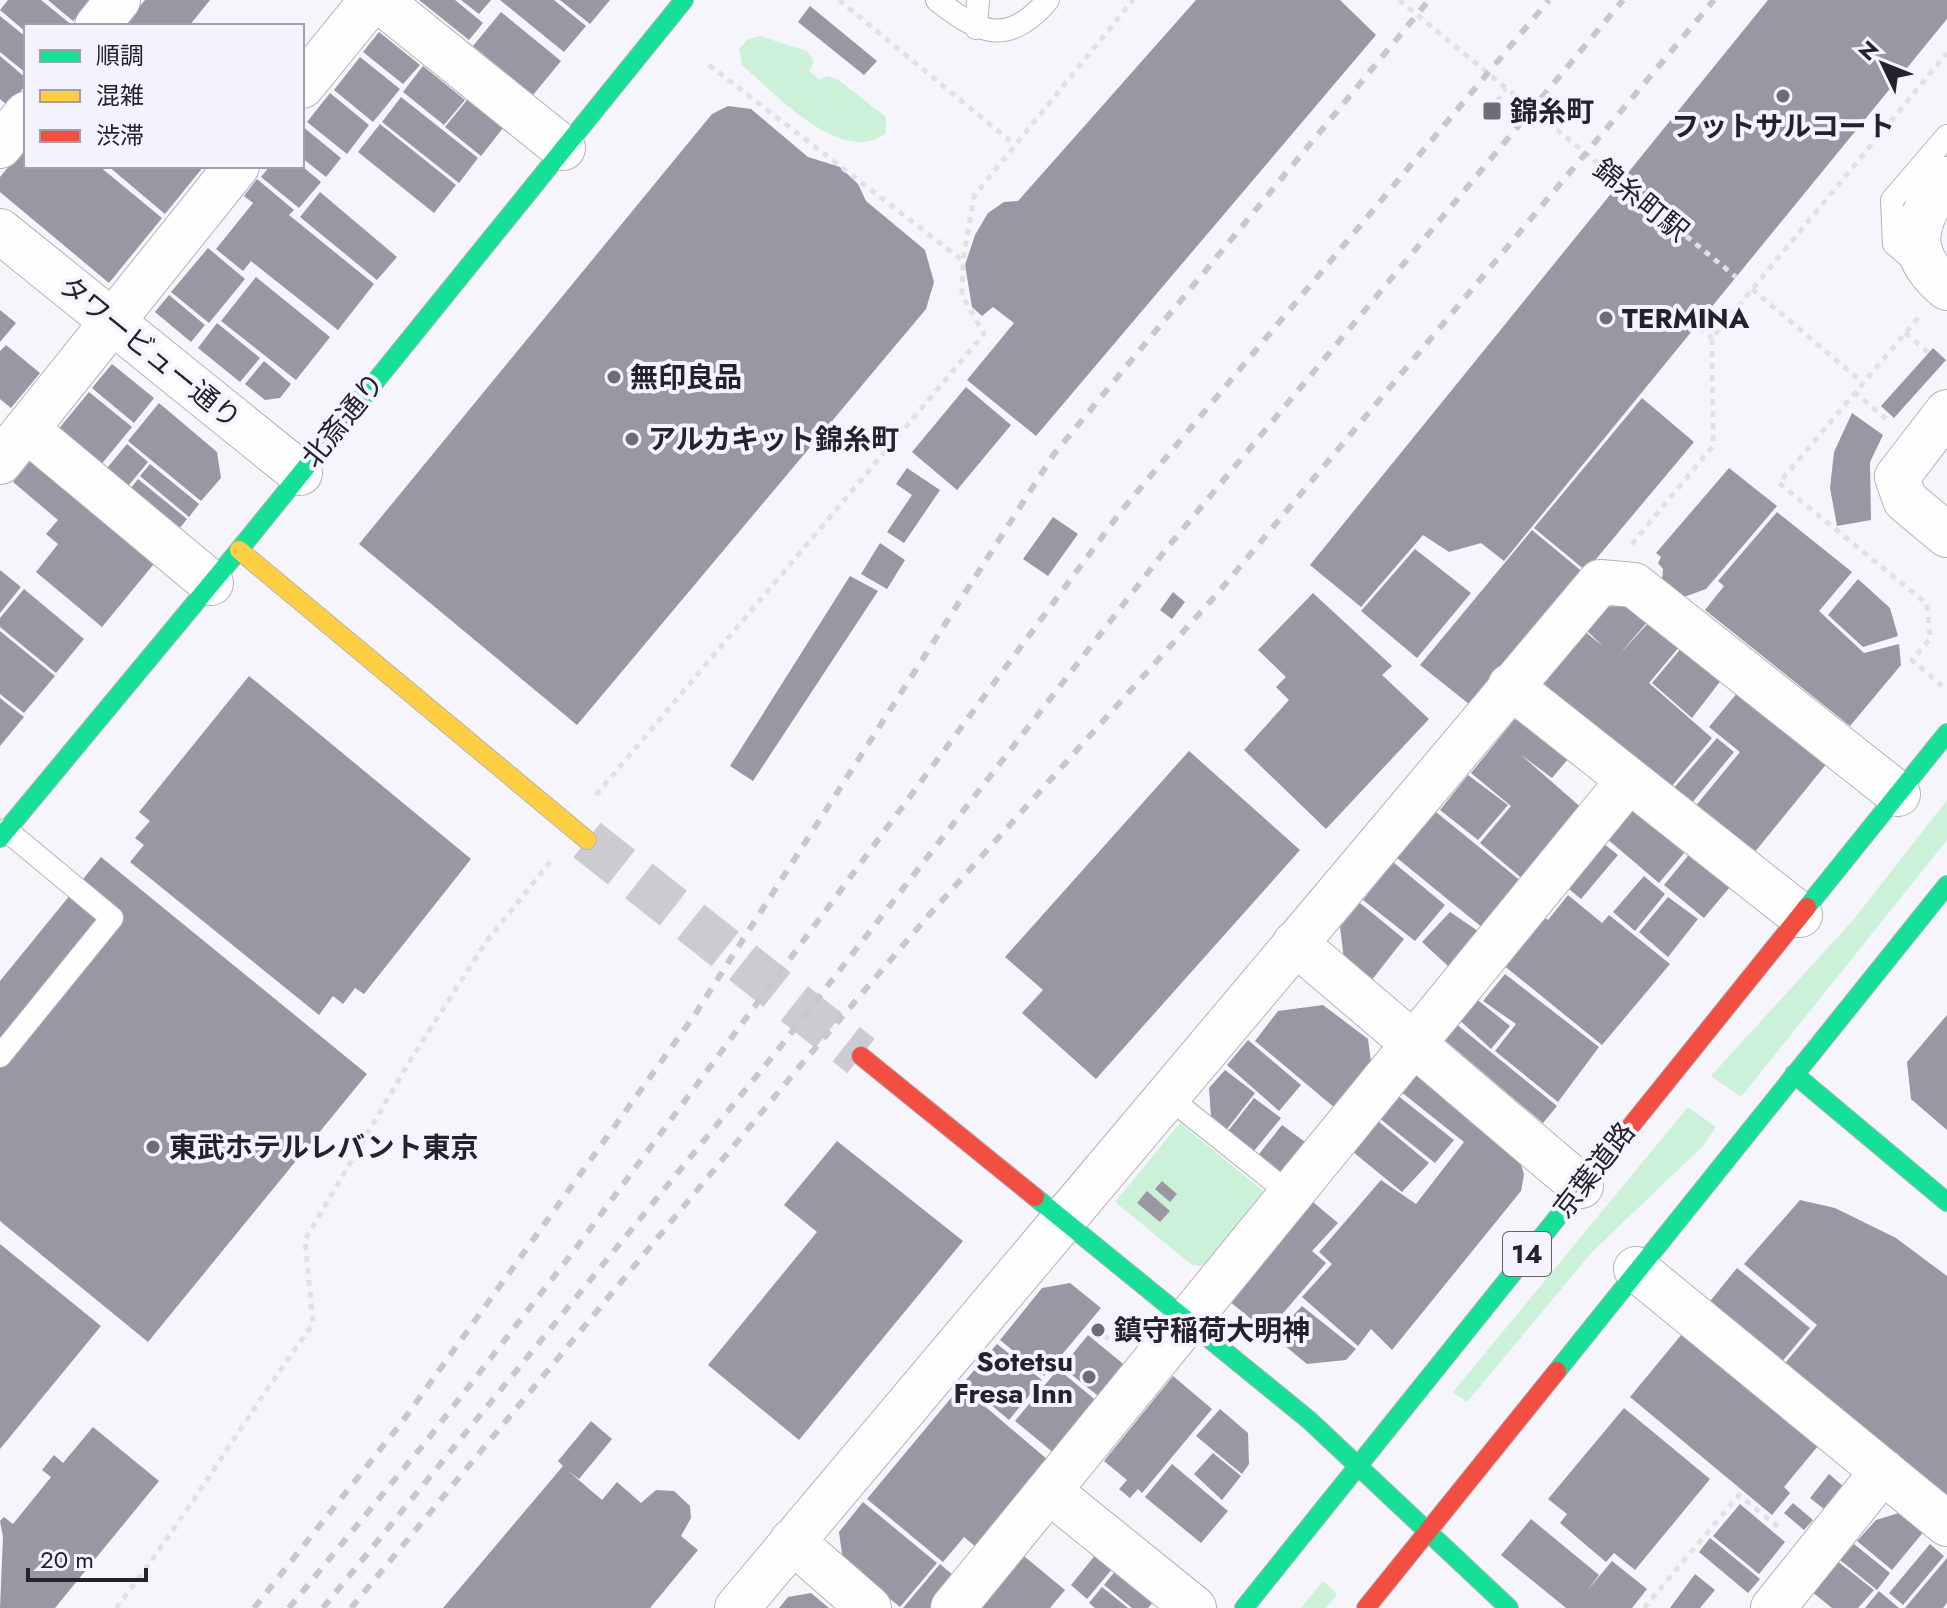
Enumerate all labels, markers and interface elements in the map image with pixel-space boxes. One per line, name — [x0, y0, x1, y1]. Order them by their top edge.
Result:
legend — [24, 24, 304, 168]
north arrow — [1843, 24, 1923, 104]
text: N — [1851, 33, 1886, 68]
text: 順調 — [96, 38, 144, 73]
text: 混雑 — [96, 78, 144, 113]
marker: フットサルコート — [1774, 87, 1792, 105]
place label: 錦糸町 — [1510, 91, 1594, 132]
marker: 錦糸町 — [1481, 100, 1503, 122]
place label: フットサルコート — [1671, 106, 1895, 147]
text: 渋滞 — [96, 118, 144, 153]
street label: 錦糸町駅 — [1585, 149, 1697, 251]
street label: タワービュー通り — [50, 266, 250, 438]
place label: TERMINA — [1622, 298, 1750, 339]
marker: TERMINA — [1597, 309, 1615, 327]
place label: 無印良品 — [630, 357, 742, 398]
street label: 北斎通り — [292, 364, 394, 476]
marker: 無印良品 — [605, 368, 623, 386]
place label: アルカキット錦糸町 — [648, 419, 899, 460]
marker: アルカキット錦糸町 — [623, 430, 641, 448]
street label: 京葉道路 — [1543, 1113, 1645, 1227]
place label: 東武ホテルレバント東京 — [169, 1127, 478, 1168]
marker: 東武ホテルレバント東京 — [144, 1138, 162, 1156]
road number: 14 — [1503, 1232, 1551, 1276]
place label: 鎮守稲荷大明神 — [1114, 1310, 1310, 1351]
marker: 鎮守稲荷大明神 — [1089, 1321, 1107, 1339]
place label: Sotetsu Fresa Inn — [954, 1341, 1073, 1414]
marker: Sotetsu Fresa Inn — [1080, 1368, 1098, 1386]
scale bar — [28, 1532, 146, 1582]
text: 20 m — [40, 1542, 94, 1577]

